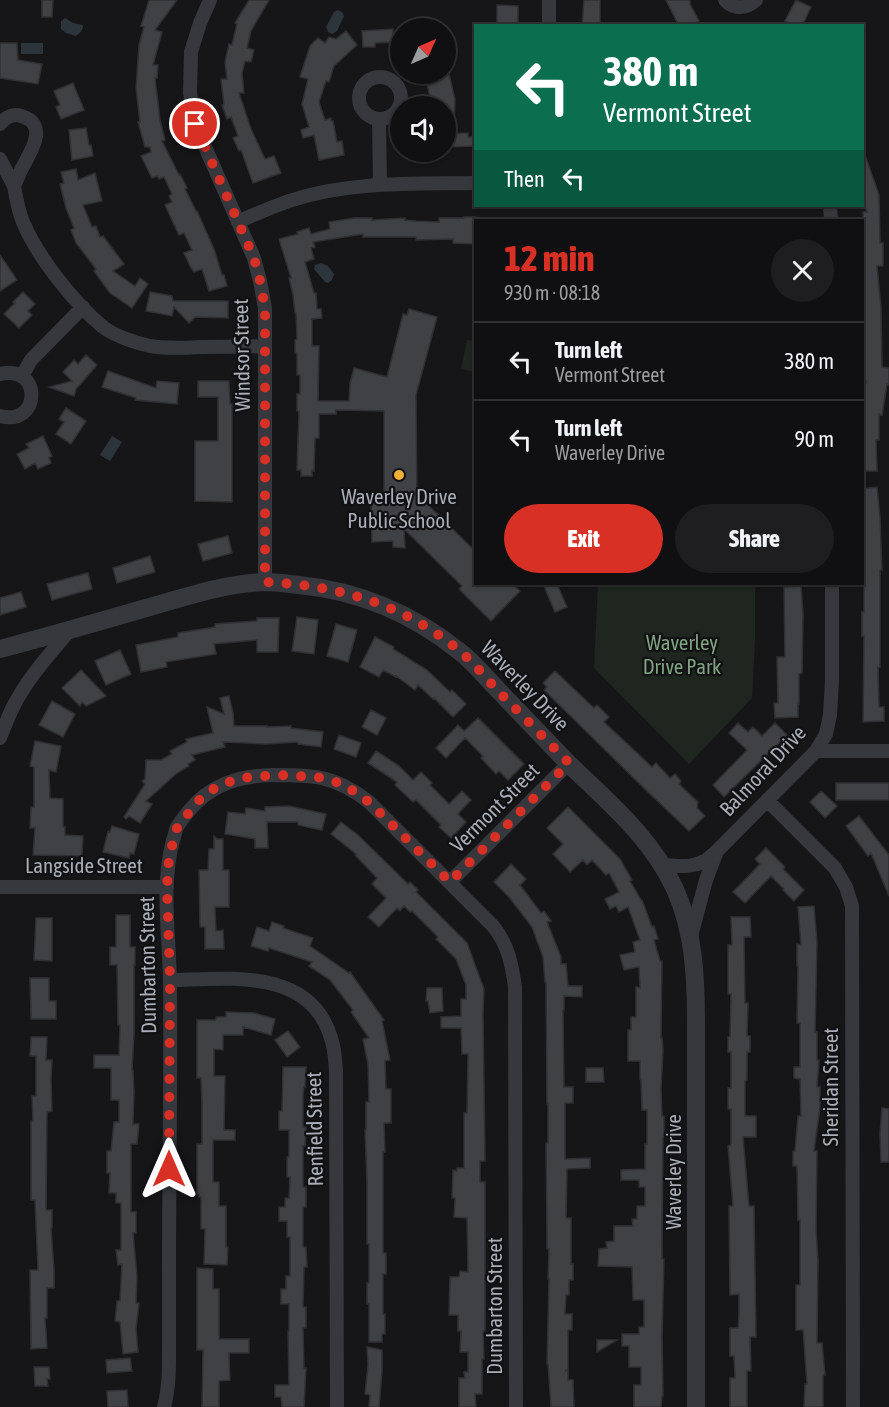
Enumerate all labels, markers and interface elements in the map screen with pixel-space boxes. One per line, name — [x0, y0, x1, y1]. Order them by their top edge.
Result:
north arrow — [390, 18, 456, 84]
map controls — [390, 18, 456, 162]
text: 380 m — [603, 47, 698, 95]
icon: left — [504, 48, 582, 126]
button: sound — [390, 96, 456, 162]
text: Vermont Street — [603, 97, 752, 128]
pin — [169, 98, 220, 149]
icon: arrive — [178, 107, 211, 140]
icon: left — [557, 162, 590, 195]
text: Then — [504, 166, 545, 192]
text: 12 min — [504, 237, 594, 279]
button: close — [771, 239, 834, 302]
text: 930 m · 08:18 — [504, 281, 600, 304]
street label: Windsor Street — [228, 299, 254, 412]
text: Turn left — [555, 337, 622, 363]
icon: left — [504, 345, 537, 378]
text: 380 m — [784, 348, 834, 374]
text: Vermont Street — [555, 363, 665, 386]
text: Turn left — [555, 415, 622, 441]
icon: left — [504, 423, 537, 456]
text: 90 m — [794, 426, 834, 452]
text: Waverley Drive — [555, 441, 665, 464]
marker: Waverley Drive Public School — [392, 468, 406, 482]
place label: Waverley Drive Public School — [341, 484, 457, 532]
button: Exit — [504, 504, 663, 573]
button: Share — [675, 504, 834, 573]
park label: Waverley Drive Park — [643, 630, 721, 678]
street label: Waverley Drive — [477, 635, 574, 735]
street label: Balmoral Drive — [714, 720, 810, 821]
street label: Vermont Street — [445, 758, 544, 857]
street label: Langside Street — [25, 853, 143, 877]
street label: Dumbarton Street — [134, 896, 160, 1034]
street label: Sheridan Street — [818, 1028, 842, 1146]
street label: Renfield Street — [301, 1071, 327, 1187]
street label: Waverley Drive — [661, 1114, 685, 1230]
position arrow — [137, 1137, 201, 1201]
street label: Dumbarton Street — [482, 1237, 506, 1375]

